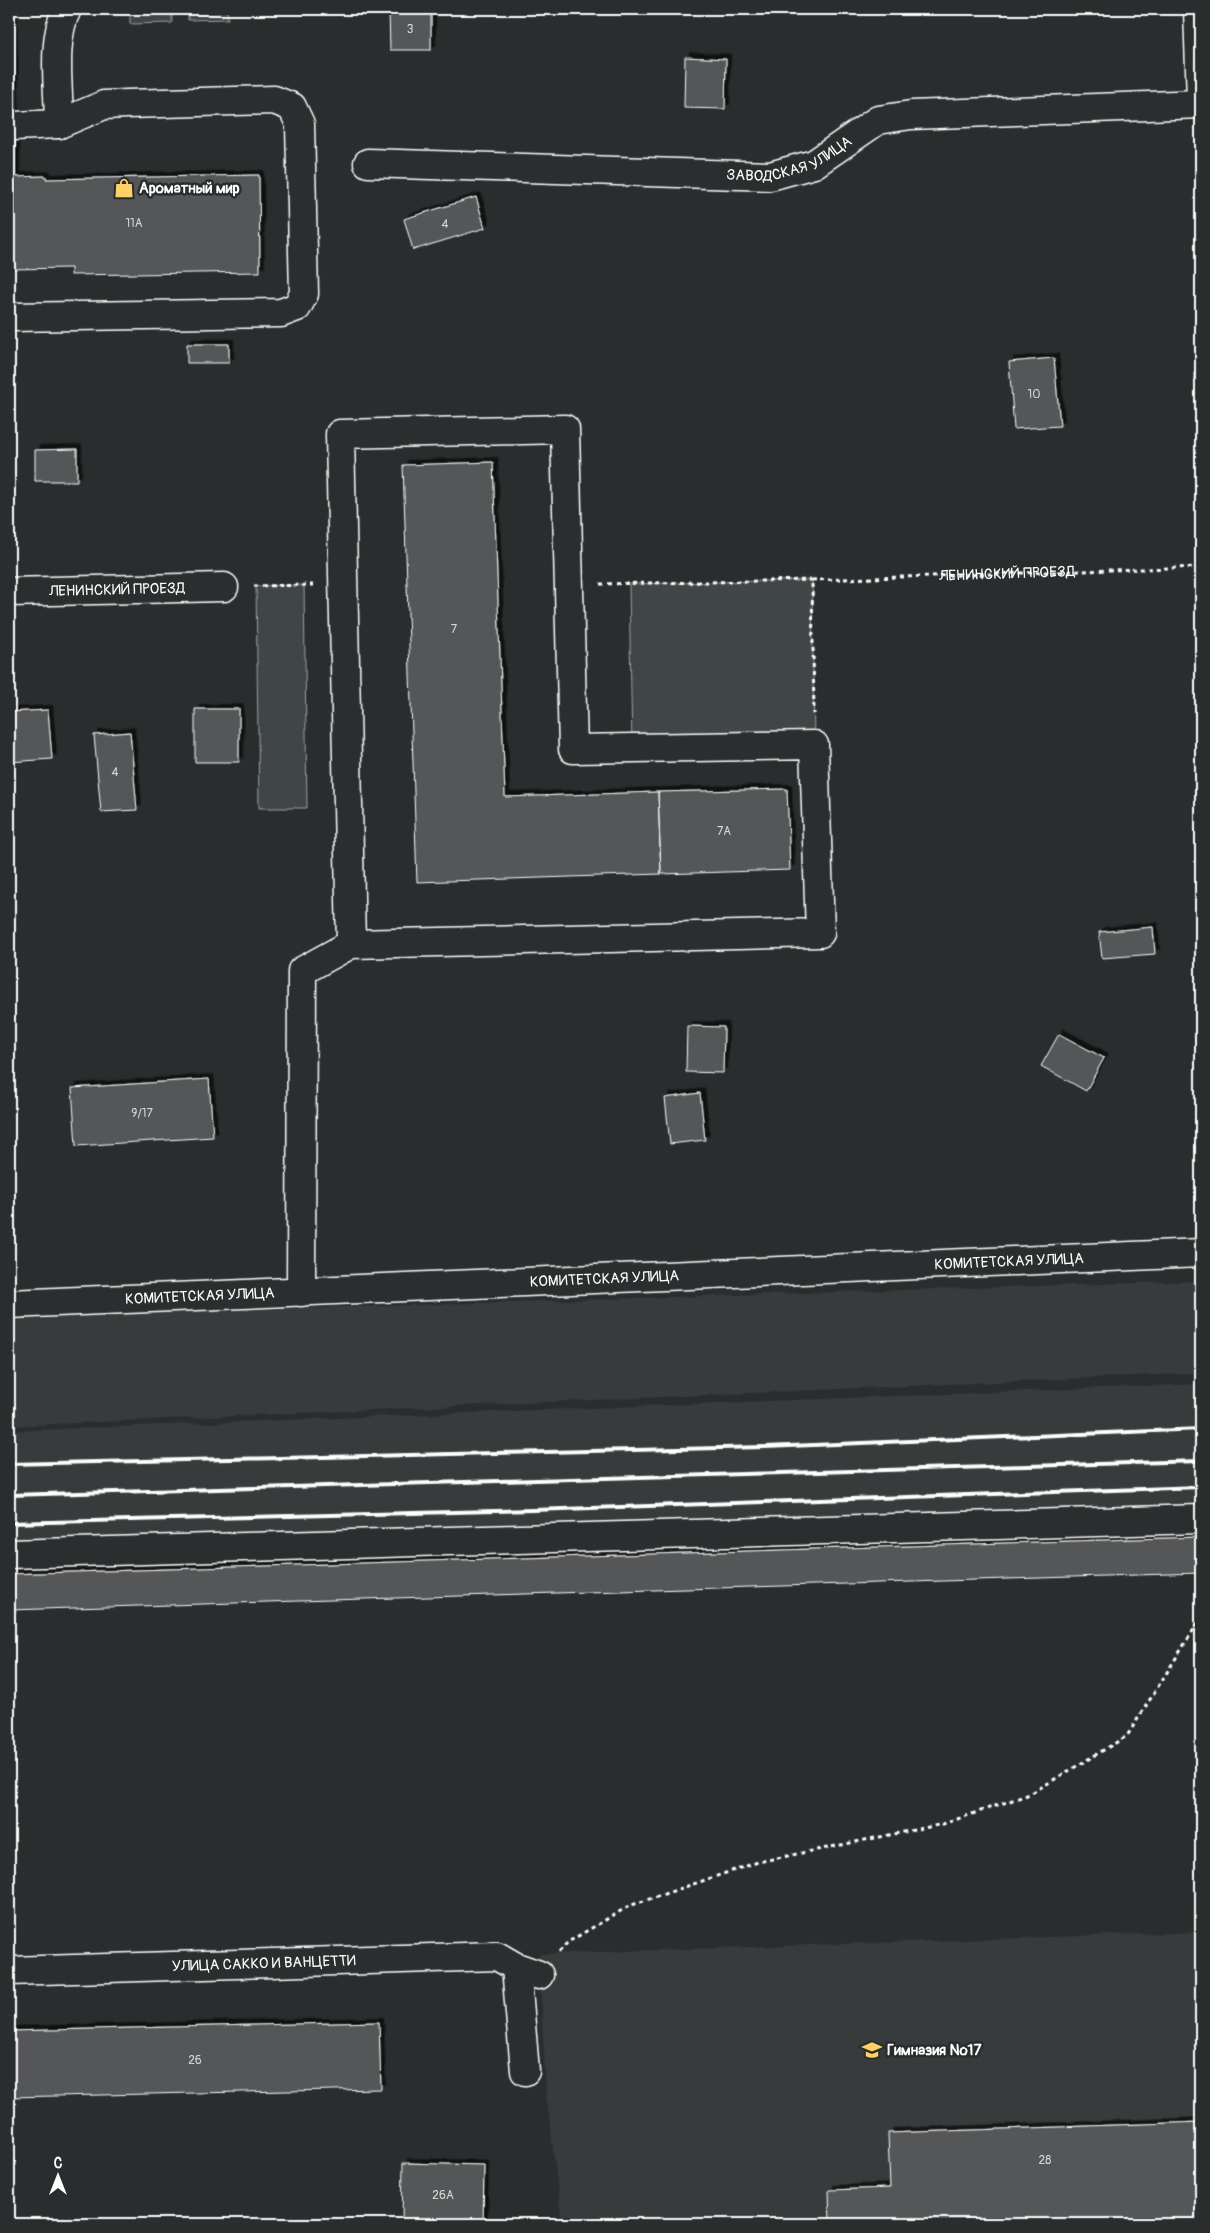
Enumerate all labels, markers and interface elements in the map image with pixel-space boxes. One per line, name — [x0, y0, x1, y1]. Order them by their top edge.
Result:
house number: 3 — [407, 22, 414, 37]
street label: ЗАВОДСКАЯ УЛИЦА — [726, 132, 856, 186]
shop icon: Ароматный мир — [113, 177, 135, 199]
place label: Ароматный мир — [139, 179, 239, 198]
house number: 11А — [125, 216, 143, 231]
house number: 4 — [442, 217, 449, 232]
house number: 10 — [1028, 387, 1040, 402]
street label: ЛЕНИНСКИЙ ПРОЕЗД — [938, 562, 1076, 586]
street label: ЛЕНИНСКИЙ ПРОЕЗД — [48, 579, 186, 601]
house number: 7 — [451, 622, 458, 637]
house number: 4 — [112, 765, 119, 780]
house number: 7А — [717, 824, 731, 839]
house number: 9/17 — [131, 1106, 153, 1121]
street label: КОМИТЕТСКАЯ УЛИЦА — [934, 1249, 1084, 1274]
street label: КОМИТЕТСКАЯ УЛИЦА — [529, 1266, 680, 1292]
street label: КОМИТЕТСКАЯ УЛИЦА — [125, 1284, 275, 1309]
street label: УЛИЦА САККО И ВАНЦЕТТИ — [172, 1951, 356, 1976]
school or university icon: Гимназия №17 — [861, 2039, 883, 2061]
place label: Гимназия №17 — [887, 2041, 981, 2060]
house number: 26 — [188, 2053, 202, 2068]
north arrow — [32, 2150, 82, 2200]
house number: 28 — [1039, 2153, 1051, 2168]
text: С — [54, 2155, 63, 2172]
house number: 26А — [432, 2188, 454, 2203]

